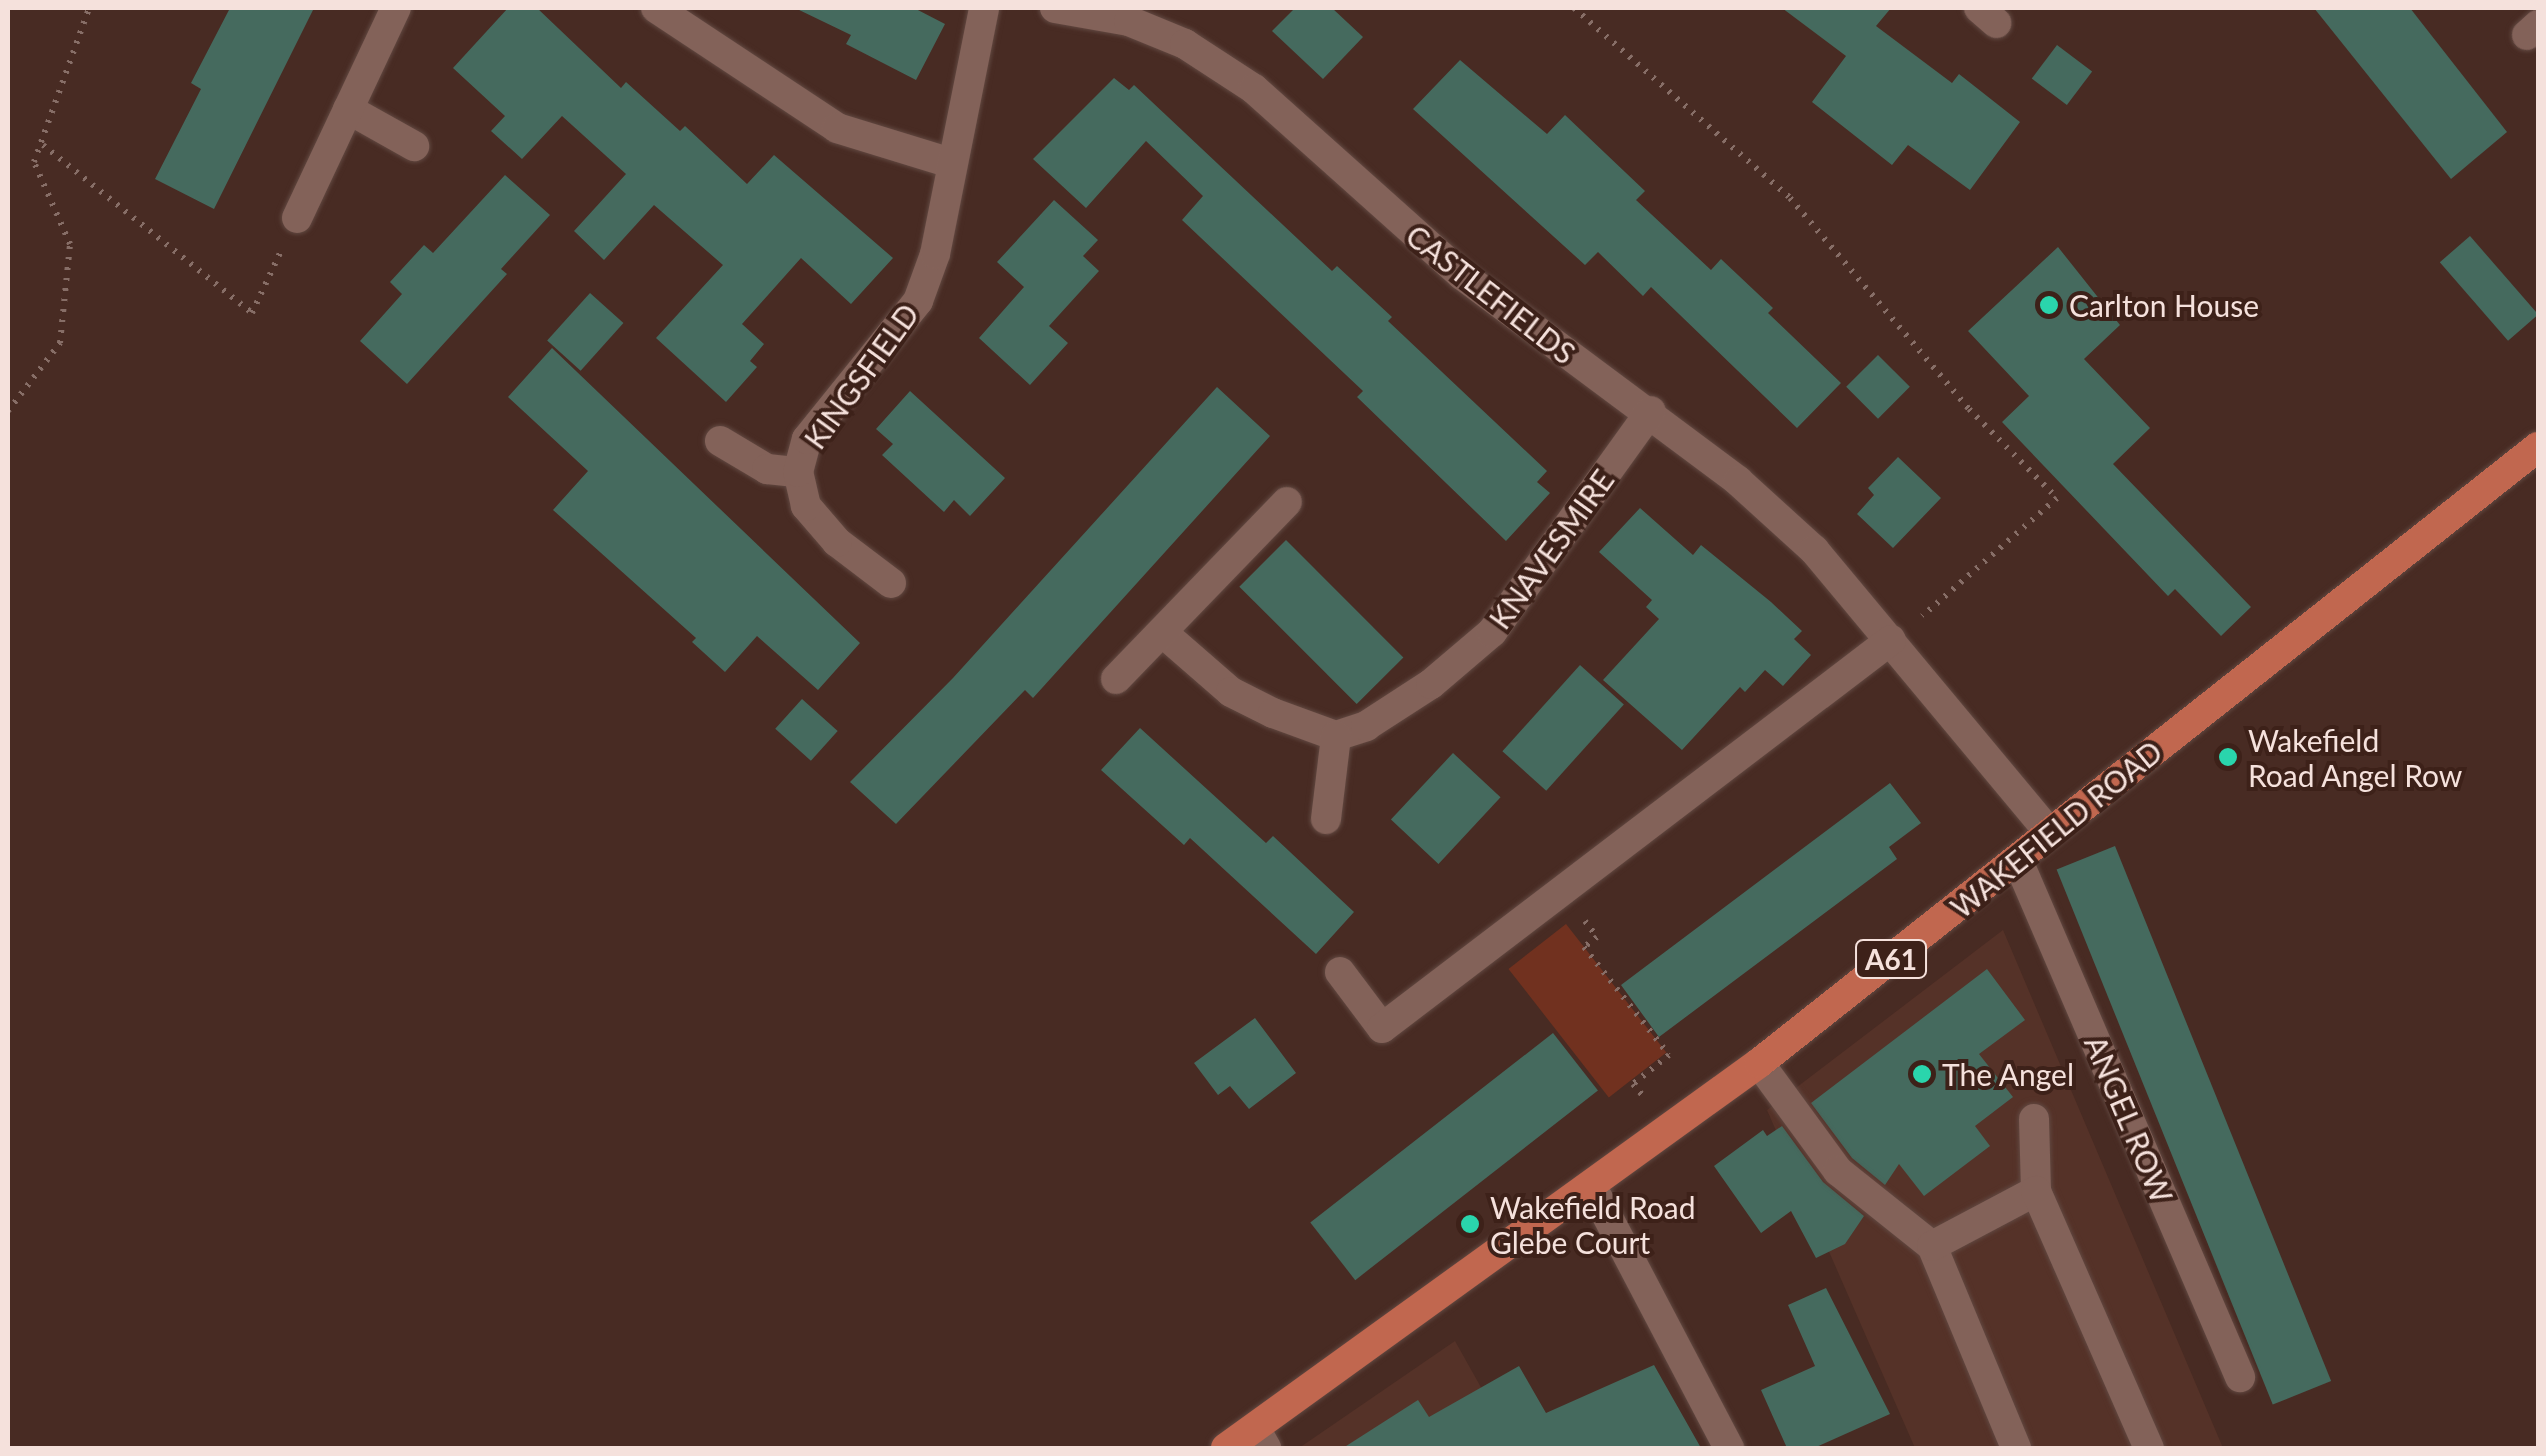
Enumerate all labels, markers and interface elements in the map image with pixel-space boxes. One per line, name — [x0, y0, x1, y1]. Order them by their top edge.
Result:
street label: CASTLEFIELDS — [1399, 217, 1583, 371]
place label: Carlton House — [2069, 287, 2259, 323]
marker: Carlton House — [2038, 294, 2060, 316]
street label: KINGSFIELD — [796, 297, 926, 455]
street label: KNAVESMIRE — [1481, 462, 1621, 636]
place label: Wakefield Road Angel Row — [2248, 722, 2463, 792]
street label: WAKEFIELD ROAD — [1943, 733, 2169, 925]
marker: Wakefield Road Angel Row — [2217, 746, 2239, 768]
road number: A61 — [1854, 936, 1928, 982]
street label: ANGEL ROW — [2077, 1030, 2181, 1208]
place label: The Angel — [1942, 1056, 2075, 1092]
marker: The Angel — [1911, 1063, 1933, 1085]
place label: Wakefield Road Glebe Court — [1490, 1189, 1695, 1260]
marker: Wakefield Road Glebe Court — [1459, 1213, 1481, 1235]

